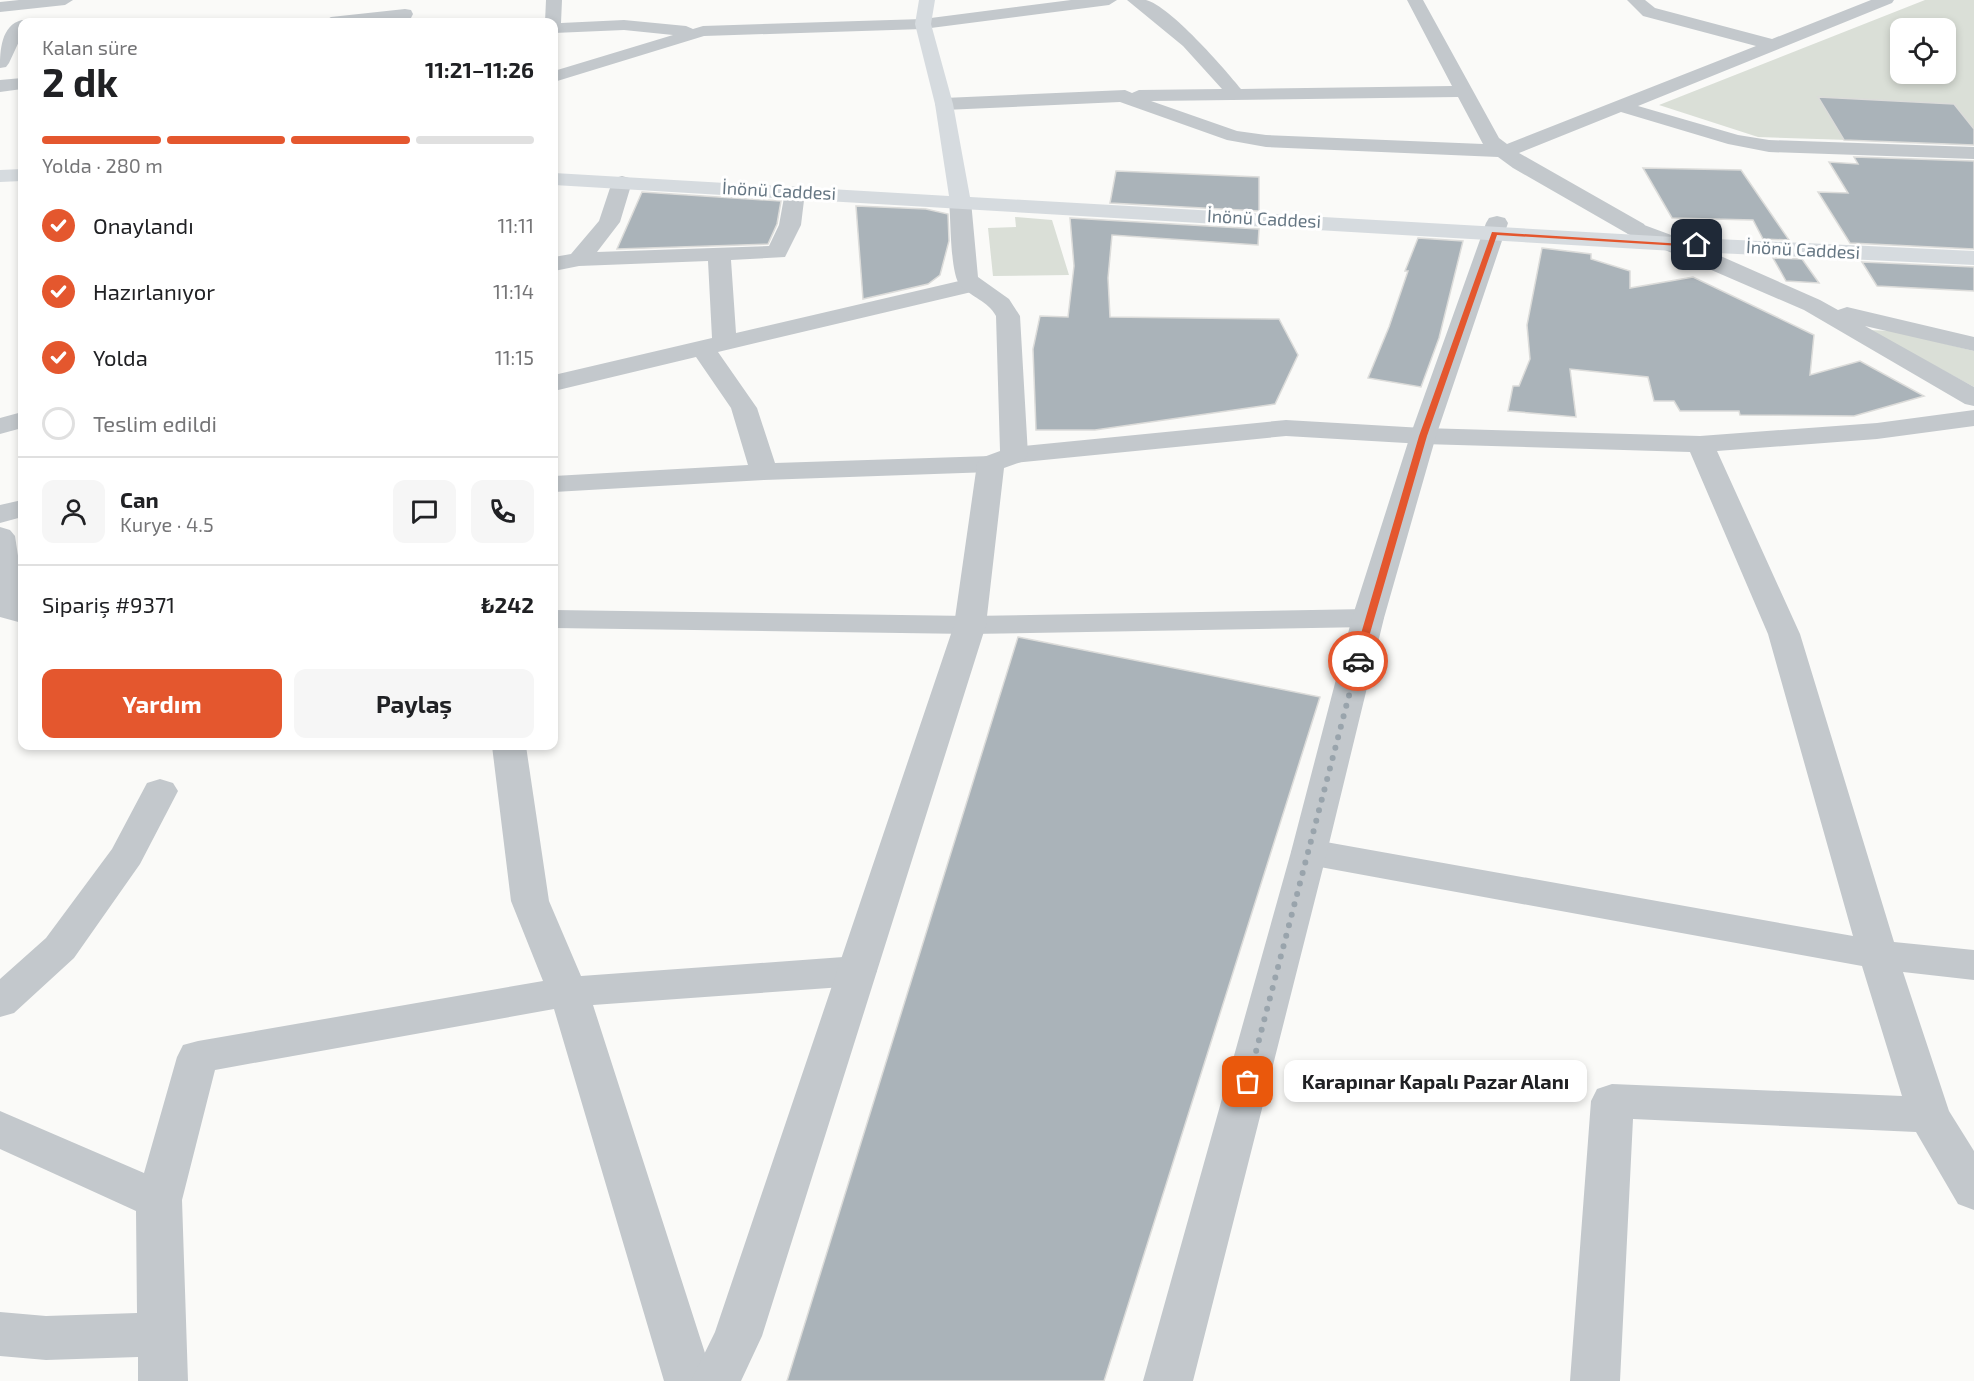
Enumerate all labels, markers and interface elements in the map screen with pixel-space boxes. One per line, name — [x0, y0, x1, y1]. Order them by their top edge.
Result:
map controls — [1890, 18, 1956, 84]
button: locate — [1890, 18, 1956, 84]
text: Kalan süre — [42, 35, 138, 59]
text: 11:21–11:26 — [425, 56, 534, 82]
text: 2 dk — [42, 58, 118, 105]
text: Yolda · 280 m — [42, 153, 163, 177]
street label: İnönü Caddesi — [721, 176, 837, 204]
street label: İnönü Caddesi — [1206, 204, 1322, 232]
icon: check — [42, 209, 75, 242]
text: Onaylandı — [93, 212, 194, 238]
text: 11:11 — [497, 213, 534, 237]
pin — [1671, 219, 1722, 270]
icon: home — [1680, 228, 1713, 261]
street label: İnönü Caddesi — [1745, 235, 1861, 263]
icon: check — [42, 275, 75, 308]
text: Hazırlanıyor — [93, 278, 215, 304]
text: 11:14 — [493, 279, 534, 303]
icon: check — [42, 341, 75, 374]
text: Yolda — [93, 344, 148, 370]
text: 11:15 — [495, 345, 534, 369]
text: Teslim edildi — [93, 410, 217, 436]
button: person — [42, 480, 105, 543]
button: chat — [393, 480, 456, 543]
button: phone — [471, 480, 534, 543]
text: Can — [120, 486, 159, 512]
text: Kurye · 4.5 — [120, 512, 214, 536]
text: Sipariş #9371 — [42, 591, 175, 617]
text: ₺242 — [481, 591, 534, 617]
courier — [1328, 631, 1388, 691]
icon: car — [1342, 645, 1375, 678]
button: Yardım — [42, 669, 282, 738]
button: Paylaş — [294, 669, 534, 738]
pin — [1222, 1056, 1273, 1107]
callout: Karapınar Kapalı Pazar Alanı — [1284, 1061, 1587, 1103]
icon: bag — [1231, 1065, 1264, 1098]
text: Karapınar Kapalı Pazar Alanı — [1302, 1069, 1569, 1093]

